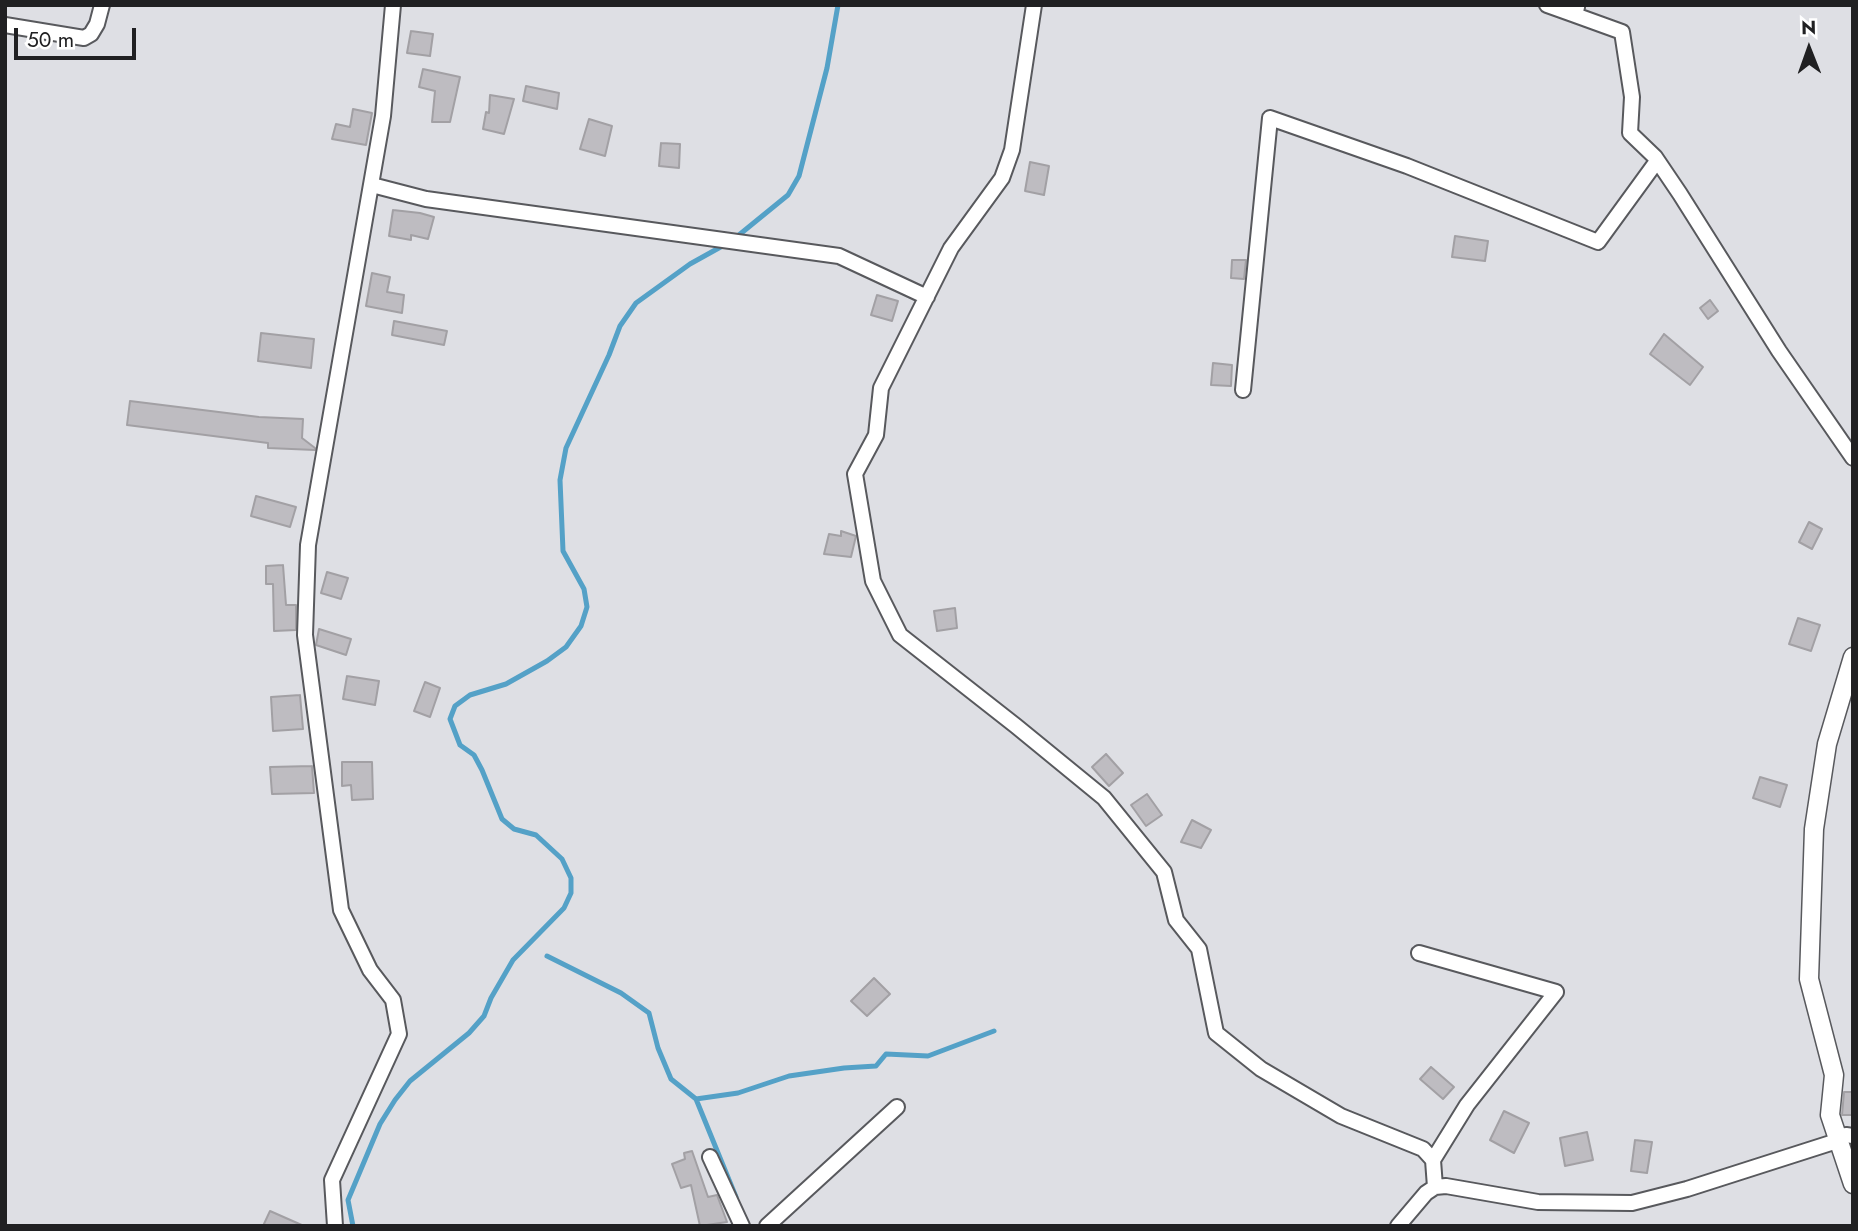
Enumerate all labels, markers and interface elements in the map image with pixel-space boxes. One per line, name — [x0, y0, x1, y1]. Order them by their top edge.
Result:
scale bar — [18, 14, 140, 58]
north arrow — [1774, 14, 1844, 84]
text: N — [1801, 14, 1816, 41]
text: 50 m — [27, 25, 74, 55]

